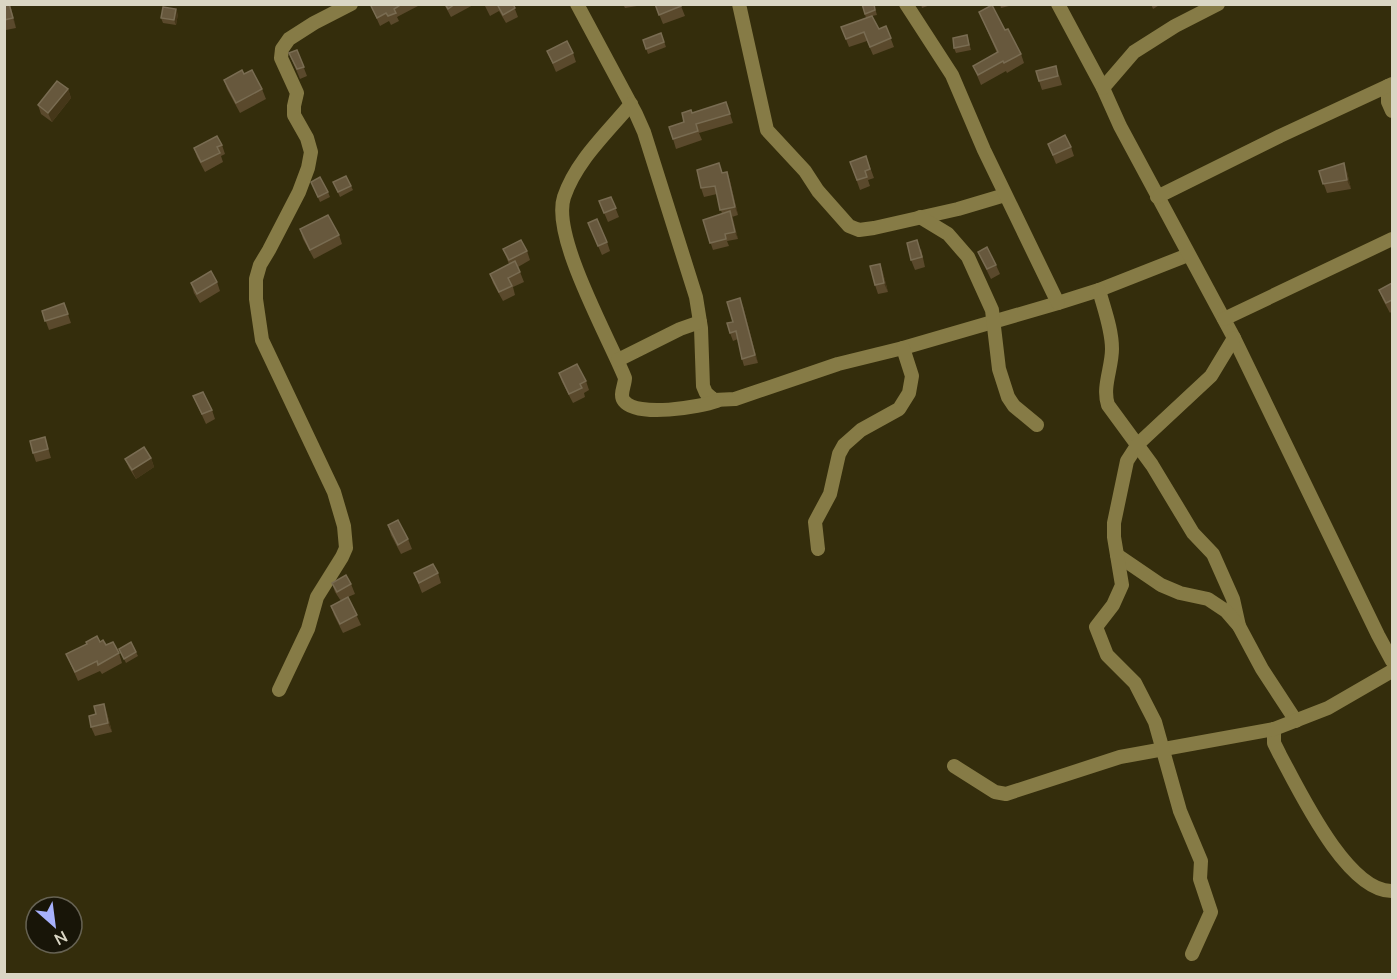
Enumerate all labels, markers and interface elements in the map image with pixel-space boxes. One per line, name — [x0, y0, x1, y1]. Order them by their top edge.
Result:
north arrow — [24, 895, 84, 955]
text: N — [50, 925, 71, 950]

